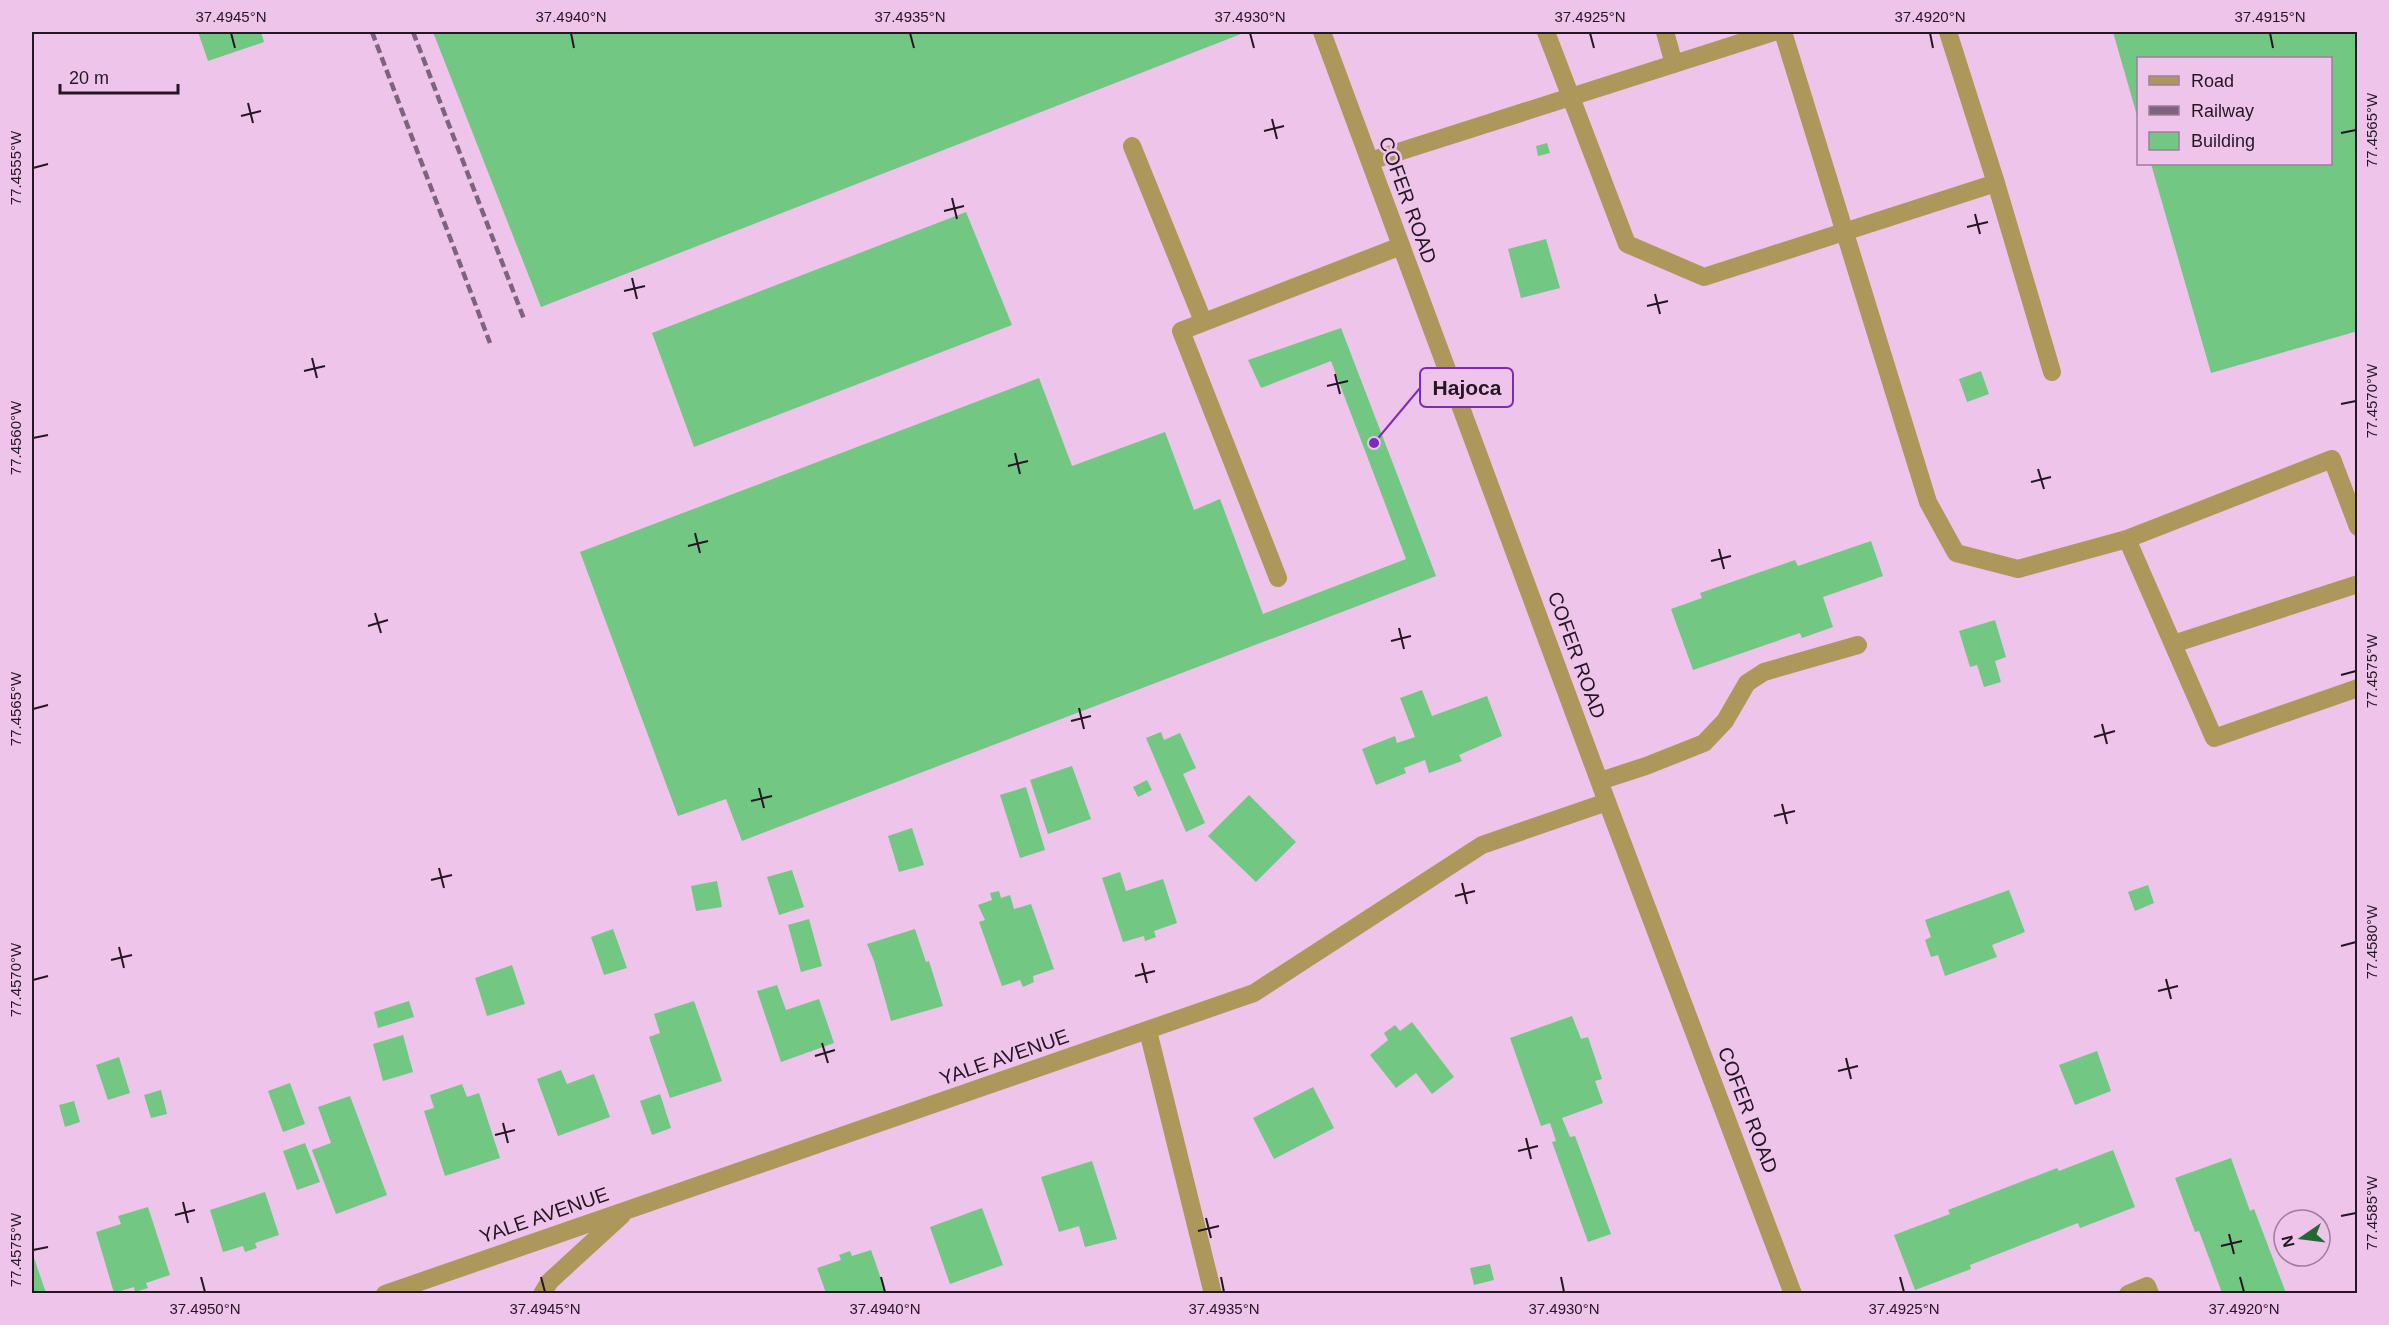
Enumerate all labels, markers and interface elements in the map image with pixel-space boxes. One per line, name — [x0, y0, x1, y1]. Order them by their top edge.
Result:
text: 37.4945°N — [195, 8, 267, 25]
text: 37.4940°N — [535, 8, 607, 25]
text: 37.4935°N — [874, 8, 946, 25]
text: 37.4930°N — [1214, 8, 1286, 25]
text: 37.4925°N — [1554, 8, 1626, 25]
text: 37.4920°N — [1894, 8, 1966, 25]
text: 37.4915°N — [2234, 8, 2306, 25]
scale bar — [60, 57, 178, 95]
legend — [2137, 57, 2332, 165]
text: 20 m — [69, 68, 109, 88]
text: Road — [2191, 71, 2234, 91]
text: 77.4565°W — [2363, 92, 2380, 167]
text: Railway — [2191, 101, 2254, 121]
text: 77.4555°W — [7, 130, 24, 205]
text: Building — [2191, 131, 2255, 151]
street label: COFER ROAD — [1375, 134, 1441, 266]
text: 77.4570°W — [2363, 363, 2380, 438]
callout: Hajoca — [1420, 368, 1513, 407]
text: Hajoca — [1433, 376, 1502, 399]
text: 77.4560°W — [7, 400, 24, 475]
street label: COFER ROAD — [1544, 589, 1610, 721]
text: 77.4575°W — [2363, 633, 2380, 708]
text: 77.4565°W — [7, 671, 24, 746]
text: 77.4580°W — [2363, 904, 2380, 979]
text: 77.4570°W — [7, 942, 24, 1017]
street label: YALE AVENUE — [937, 1025, 1071, 1089]
street label: COFER ROAD — [1714, 1044, 1782, 1176]
text: 77.4585°W — [2363, 1175, 2380, 1250]
street label: YALE AVENUE — [477, 1183, 611, 1247]
north arrow — [2272, 1208, 2332, 1268]
text: 77.4575°W — [7, 1212, 24, 1287]
text: N — [2278, 1234, 2298, 1249]
text: 37.4950°N — [169, 1300, 241, 1317]
text: 37.4945°N — [509, 1300, 581, 1317]
text: 37.4940°N — [849, 1300, 921, 1317]
text: 37.4935°N — [1188, 1300, 1260, 1317]
text: 37.4930°N — [1528, 1300, 1600, 1317]
text: 37.4925°N — [1868, 1300, 1940, 1317]
text: 37.4920°N — [2208, 1300, 2280, 1317]

